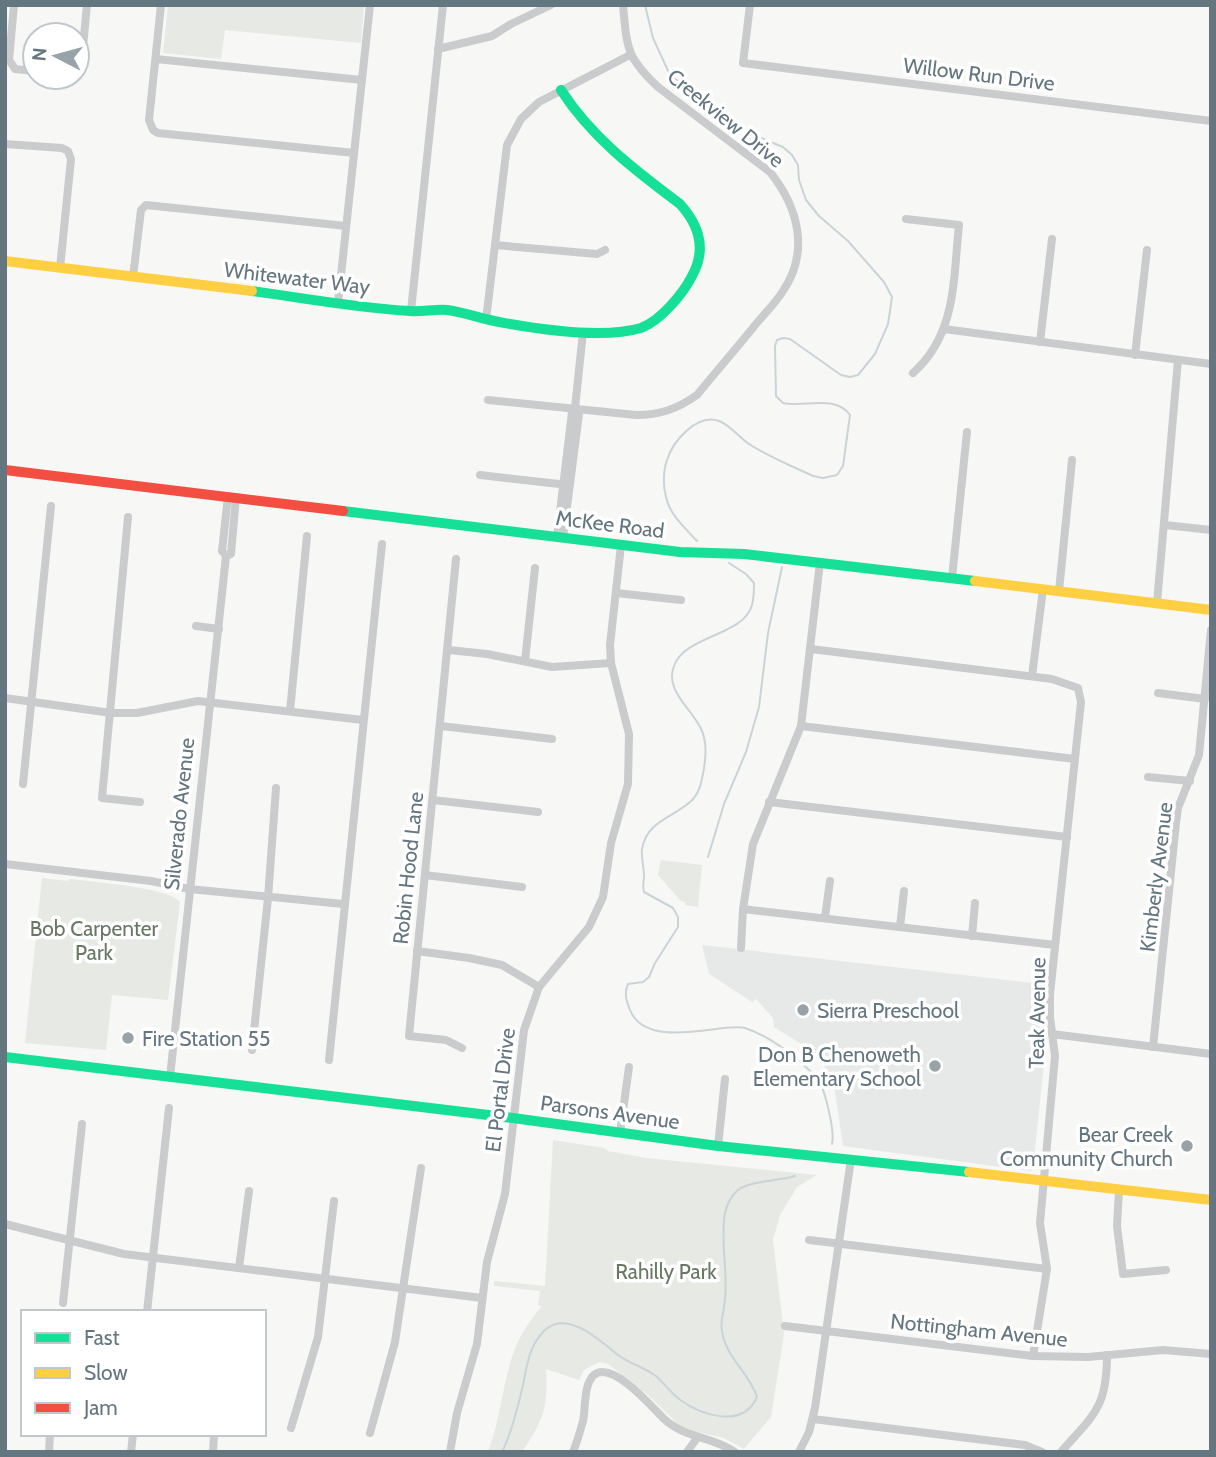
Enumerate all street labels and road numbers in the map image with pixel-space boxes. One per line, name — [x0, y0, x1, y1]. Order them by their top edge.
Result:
street label: Willow Run Drive — [902, 52, 1056, 96]
street label: Creekview Drive — [663, 63, 789, 173]
street label: Whitewater Way — [223, 257, 372, 299]
street label: McKee Road — [554, 505, 666, 543]
street label: Silverado Avenue — [159, 736, 199, 892]
street label: Robin Hood Lane — [388, 790, 428, 946]
street label: Kimberly Avenue — [1134, 800, 1178, 953]
street label: Teak Avenue — [1024, 957, 1050, 1069]
street label: El Portal Drive — [480, 1026, 520, 1154]
street label: Parsons Avenue — [539, 1090, 682, 1134]
street label: Nottingham Avenue — [889, 1308, 1069, 1352]

